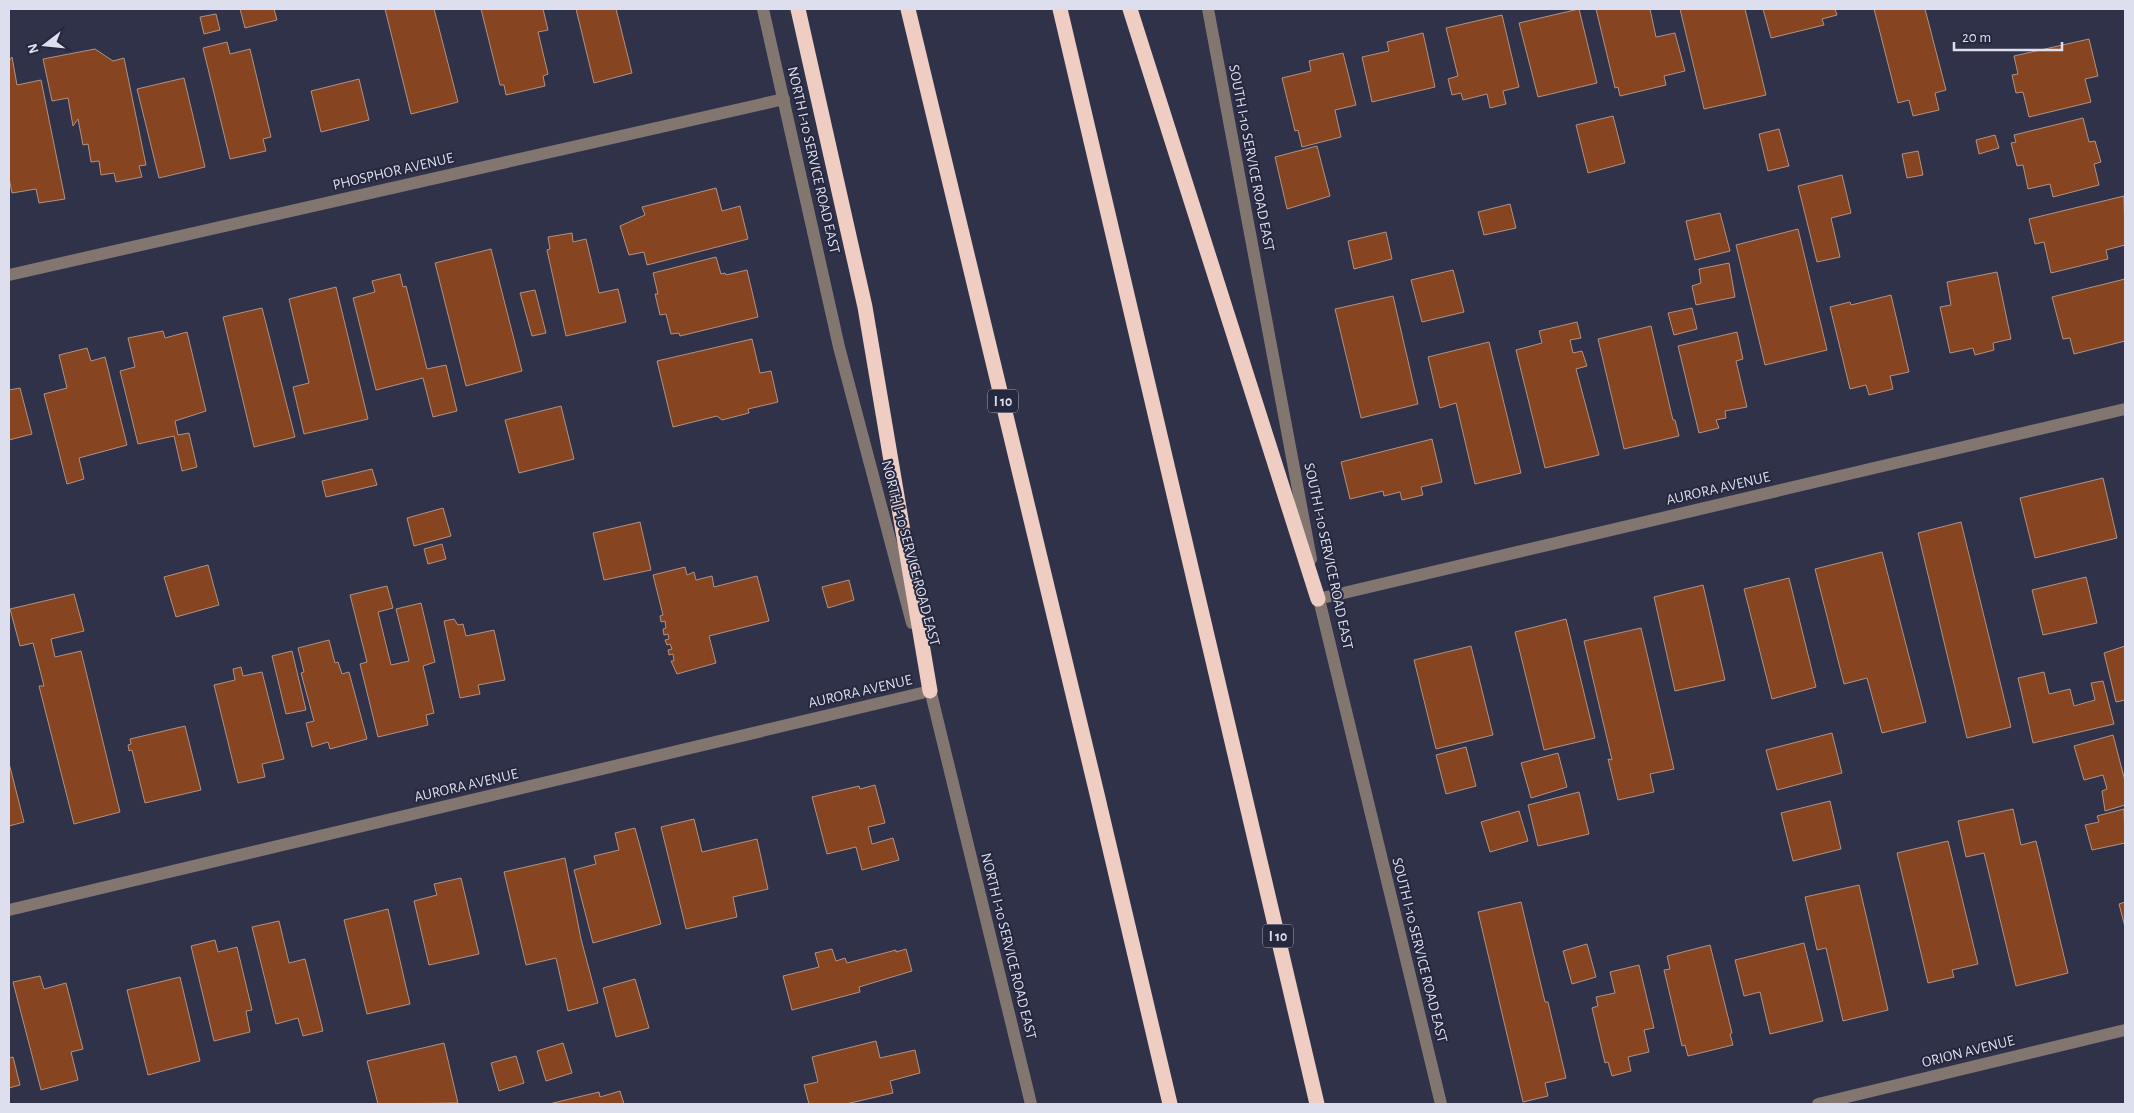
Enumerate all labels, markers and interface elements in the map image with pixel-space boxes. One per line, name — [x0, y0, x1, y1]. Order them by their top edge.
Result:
north arrow — [20, 20, 70, 70]
scale bar — [1954, 20, 2062, 52]
text: 20 m — [1962, 30, 1991, 45]
text: N — [25, 42, 42, 55]
street label: SOUTH I-10 SERVICE ROAD EAST — [1226, 63, 1277, 254]
street label: NORTH I-10 SERVICE ROAD EAST — [785, 65, 843, 256]
street label: PHOSPHOR AVENUE — [331, 150, 455, 193]
road number: I 10 — [988, 390, 1018, 412]
street label: NORTH I-10 SERVICE ROAD EAST — [878, 459, 943, 648]
street label: SOUTH I-10 SERVICE ROAD EAST — [1301, 461, 1356, 651]
street label: AURORA AVENUE — [1665, 469, 1771, 508]
street label: AURORA AVENUE — [807, 672, 913, 711]
street label: AURORA AVENUE — [413, 766, 519, 805]
street label: NORTH I-10 SERVICE ROAD EAST — [978, 851, 1039, 1041]
street label: SOUTH I-10 SERVICE ROAD EAST — [1389, 856, 1450, 1045]
road number: I 10 — [1263, 924, 1293, 948]
street label: ORION AVENUE — [1920, 1033, 2016, 1070]

